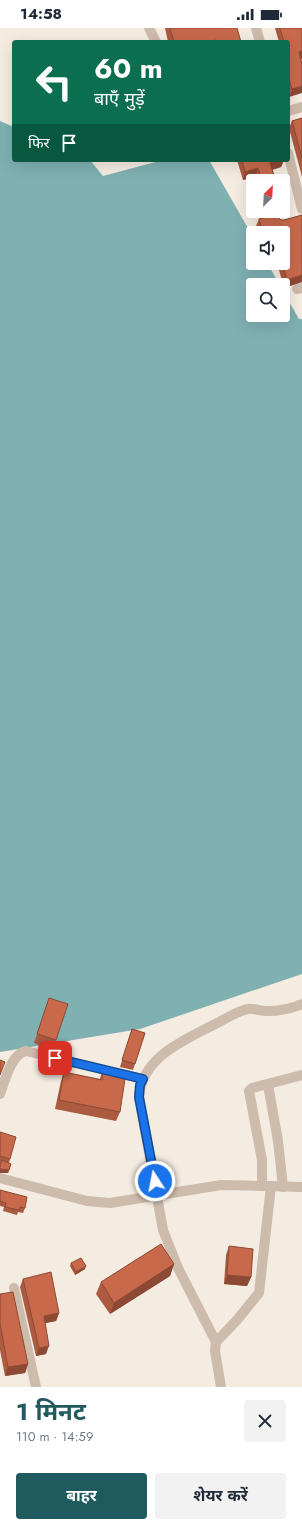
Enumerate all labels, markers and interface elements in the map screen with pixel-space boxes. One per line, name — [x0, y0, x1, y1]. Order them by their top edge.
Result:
text: 14:58 — [20, 3, 62, 25]
text: 60 m — [94, 48, 163, 89]
icon: left — [28, 56, 80, 108]
text: बाएँ मुड़ें — [94, 86, 145, 112]
text: फिर — [28, 132, 50, 154]
icon: arrive — [58, 132, 80, 154]
north arrow — [246, 174, 290, 218]
map controls — [246, 174, 290, 322]
button: sound — [246, 226, 290, 270]
button: search — [246, 278, 290, 322]
pin — [38, 1041, 72, 1075]
icon: arrive — [44, 1047, 66, 1069]
position arrow — [134, 1160, 176, 1202]
text: 1 मिनट — [16, 1394, 86, 1429]
button: close — [244, 1400, 286, 1442]
text: 110 m · 14:59 — [16, 1427, 93, 1446]
button: बाहर — [16, 1473, 147, 1519]
button: शेयर करें — [155, 1473, 286, 1519]

